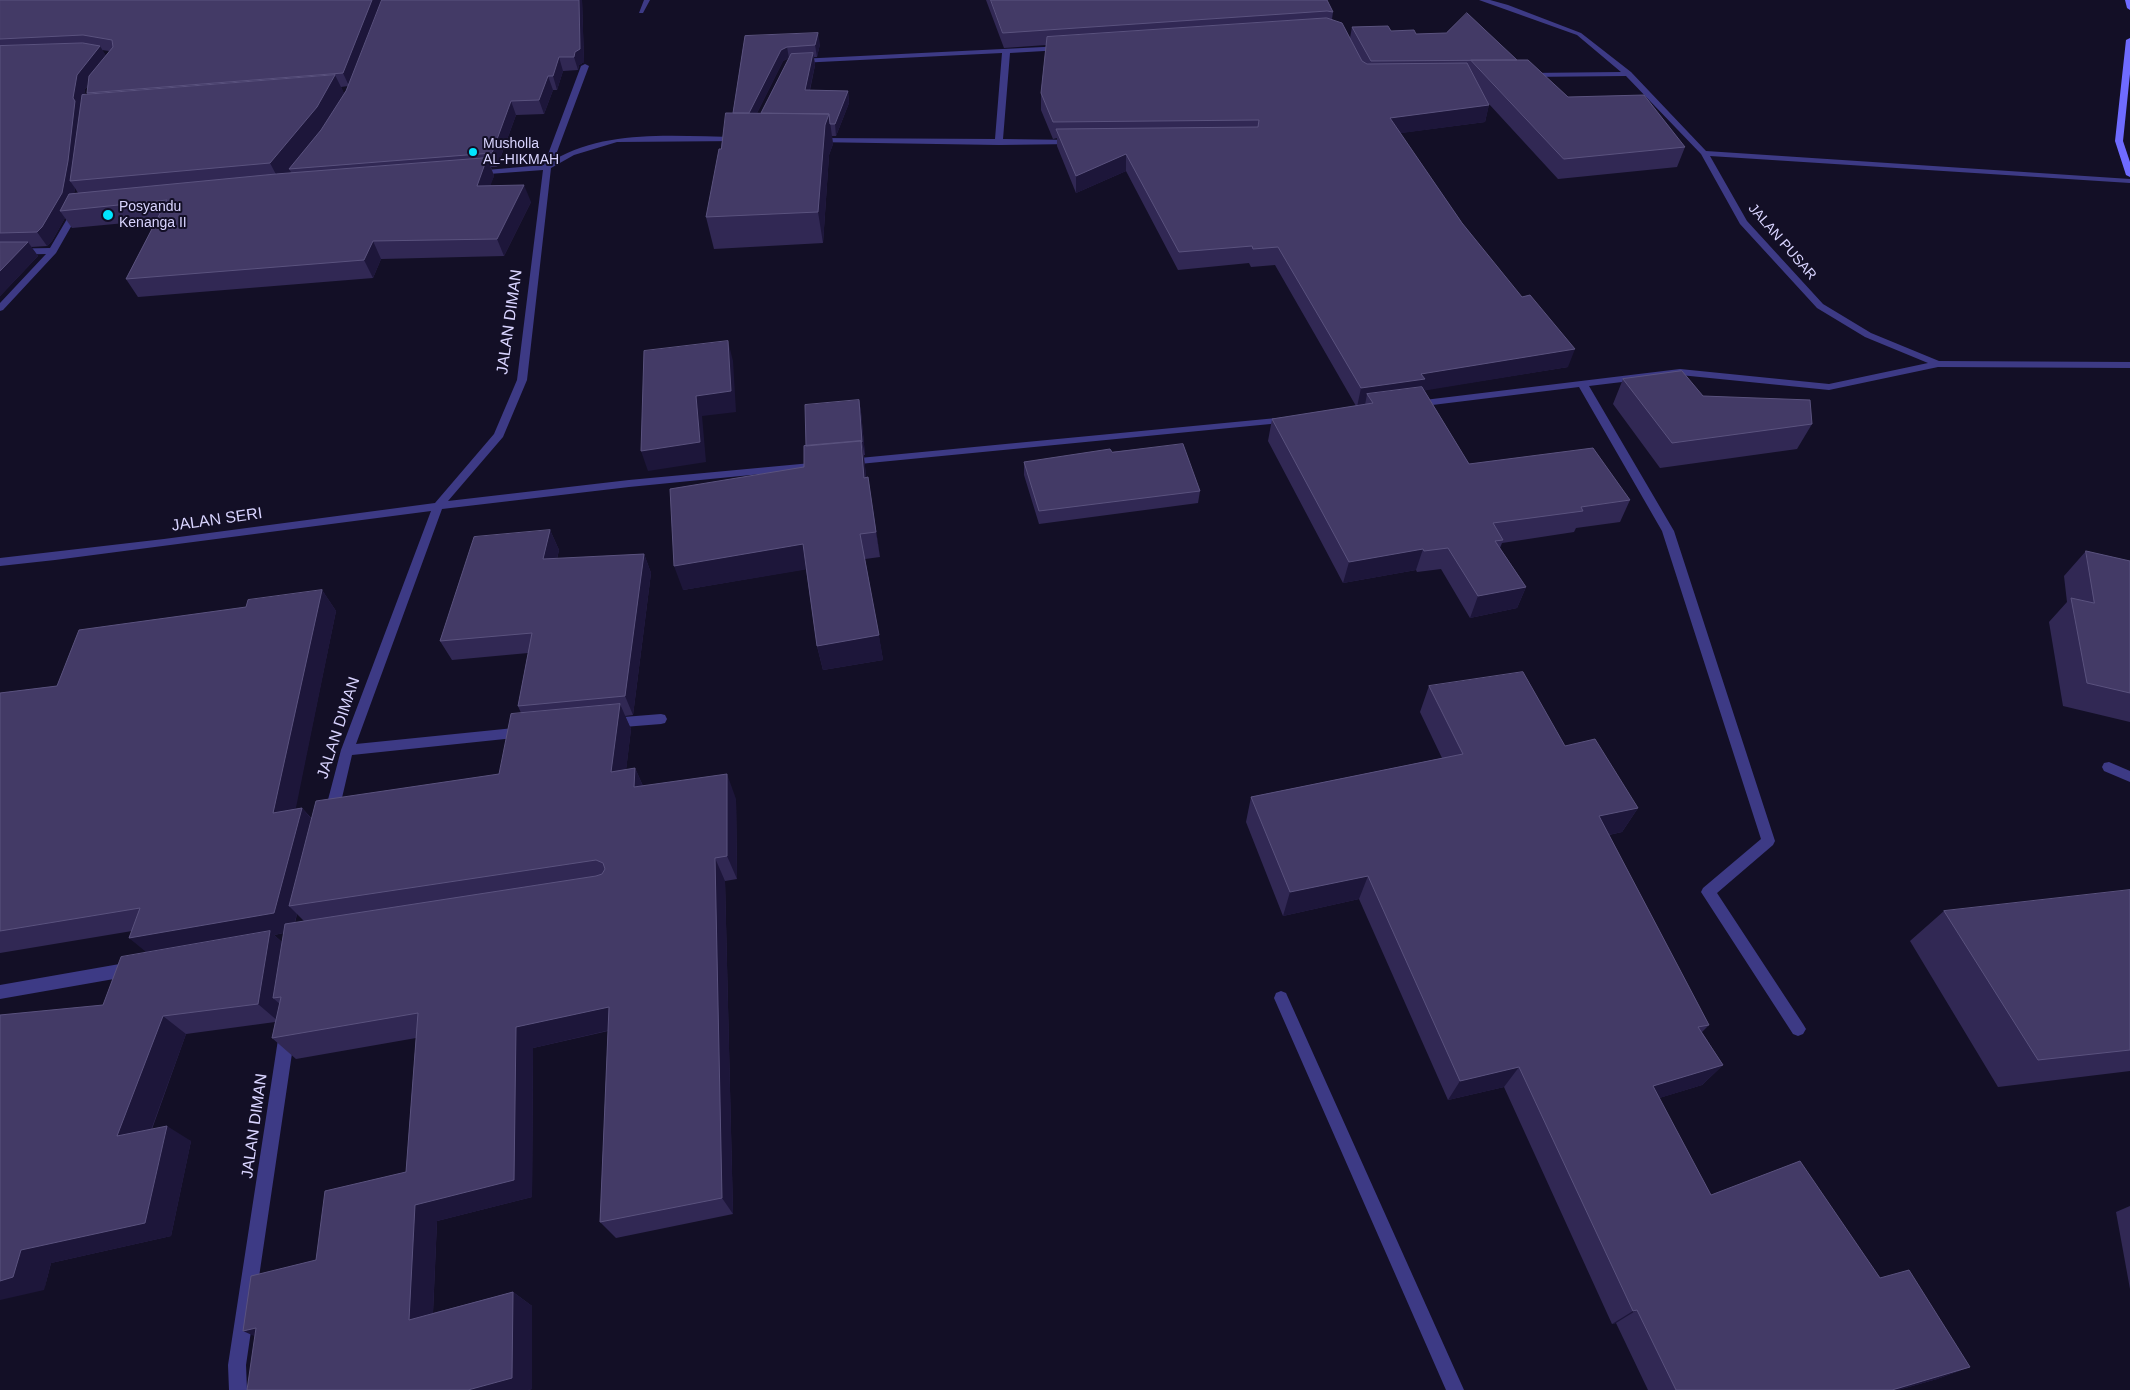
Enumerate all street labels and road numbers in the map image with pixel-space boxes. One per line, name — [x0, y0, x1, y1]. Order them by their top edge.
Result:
street label: JALAN PUSAR — [1744, 200, 1820, 284]
street label: JALAN DIMAN — [493, 268, 527, 376]
street label: JALAN SERI — [170, 504, 264, 536]
street label: JALAN DIMAN — [314, 675, 364, 781]
street label: JALAN DIMAN — [238, 1072, 272, 1180]

